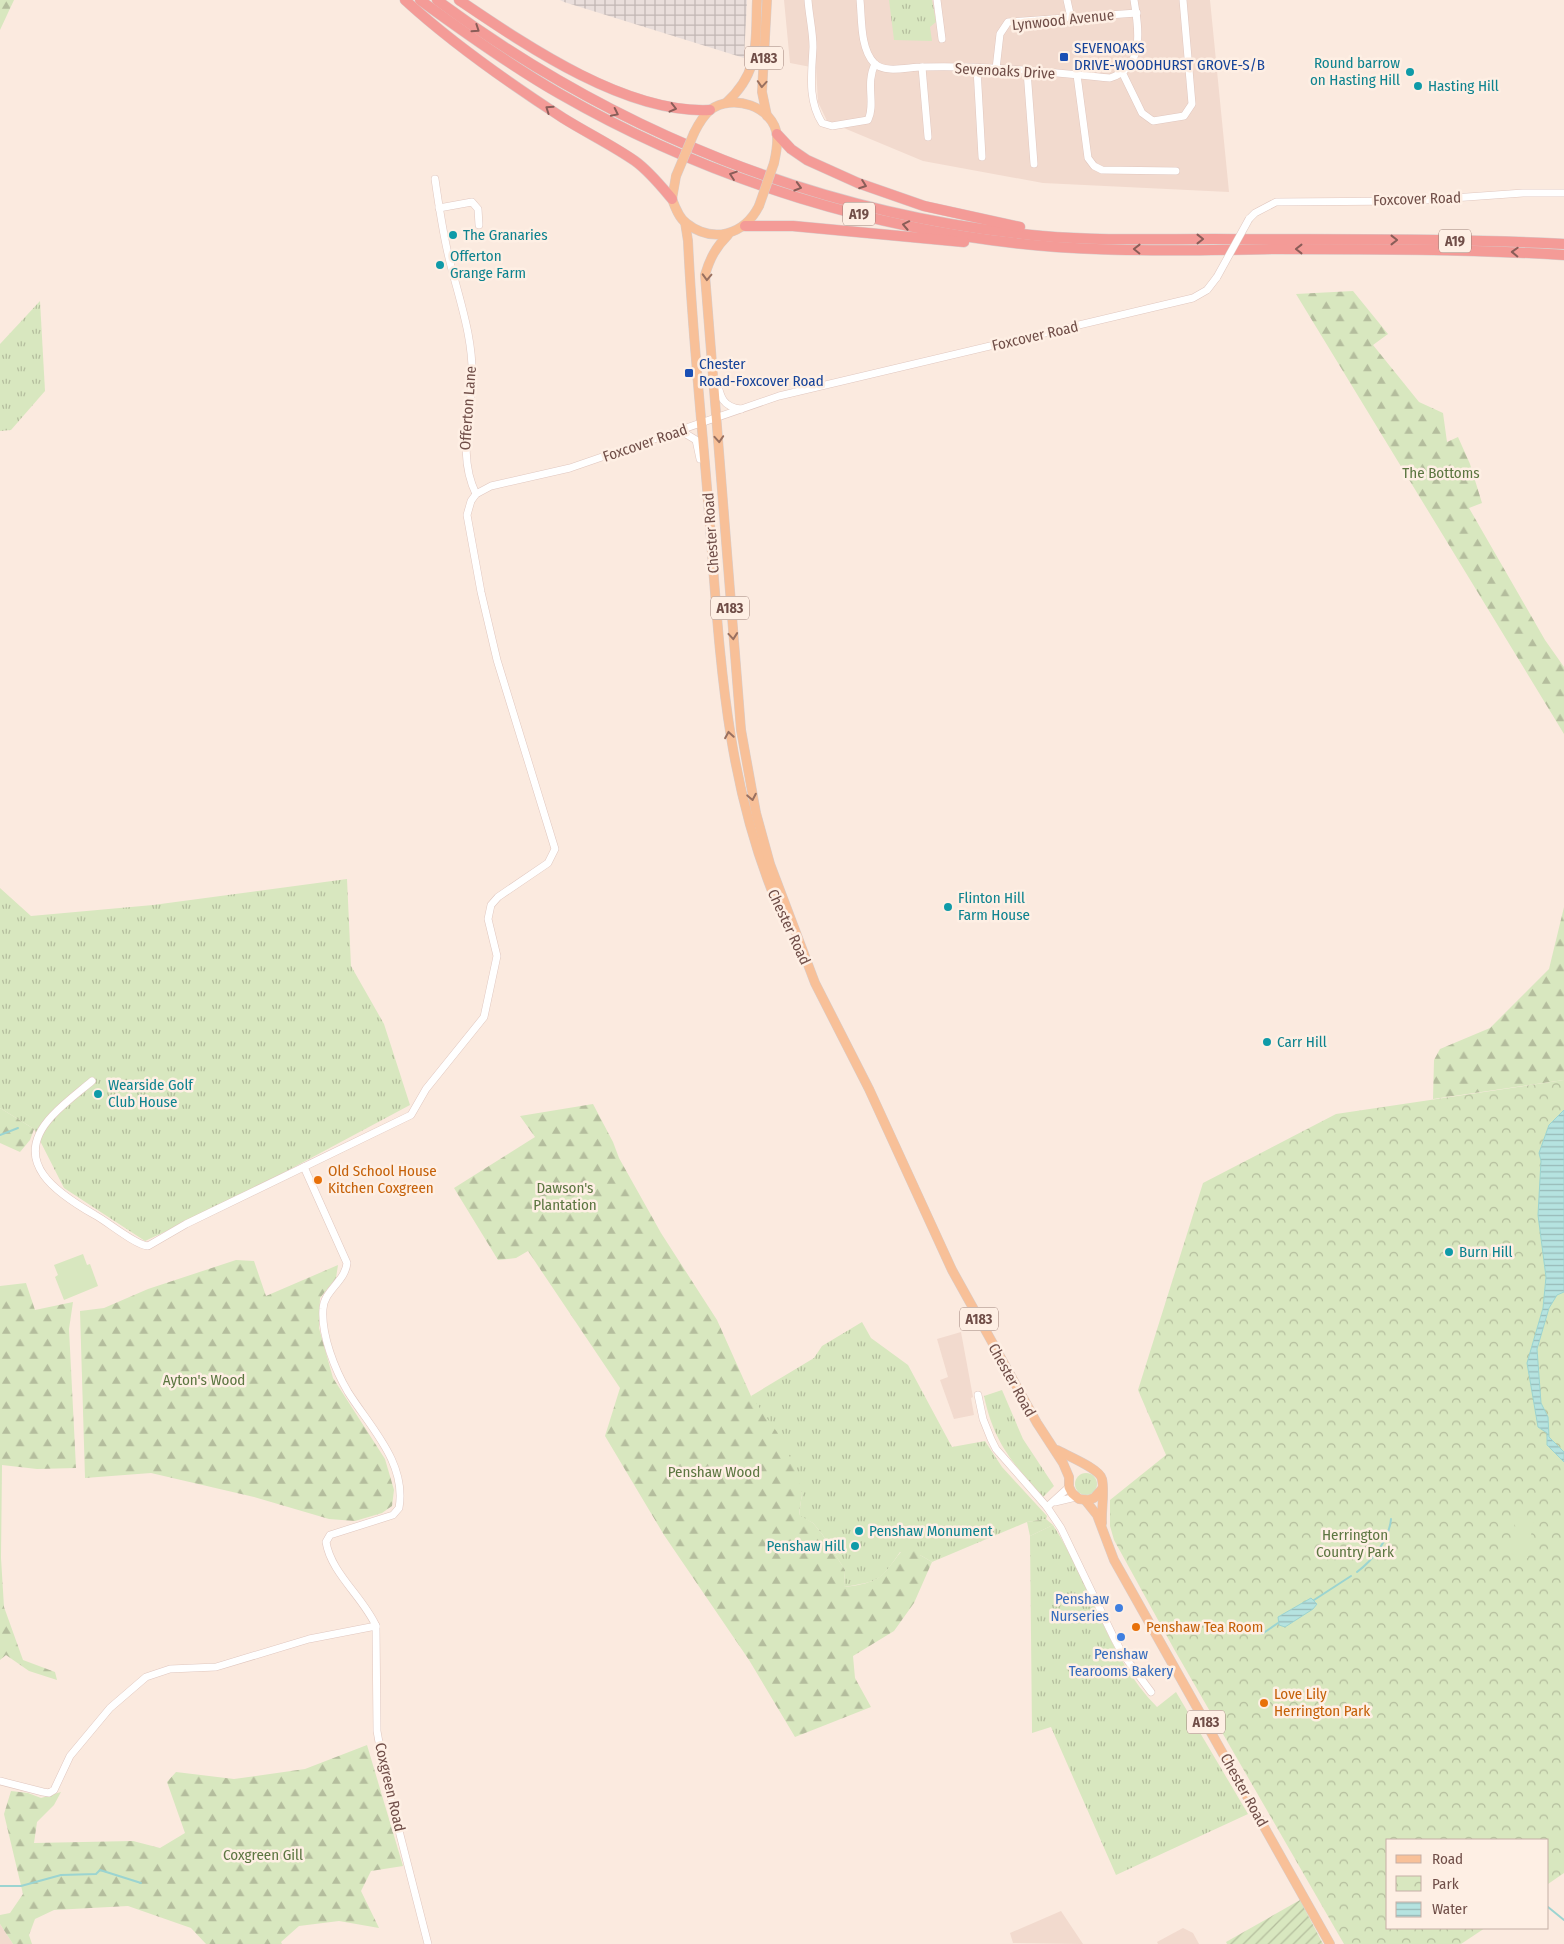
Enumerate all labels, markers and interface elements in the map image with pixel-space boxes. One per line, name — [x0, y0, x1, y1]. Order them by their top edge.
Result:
street label: Lynwood Avenue — [1011, 6, 1115, 34]
one-way arrow — [471, 23, 480, 32]
place label: SEVENOAKS DRIVE-WOODHURST GROVE-S/B — [1074, 39, 1265, 74]
road number: A183 — [745, 46, 783, 70]
marker: SEVENOAKS DRIVE-WOODHURST GROVE-S/B — [1058, 51, 1070, 63]
place label: Round barrow on Hasting Hill — [1310, 54, 1400, 89]
street label: Sevenoaks Drive — [954, 59, 1056, 83]
marker: Round barrow on Hasting Hill — [1404, 66, 1416, 78]
place label: Hasting Hill — [1428, 77, 1499, 95]
one-way arrow — [757, 80, 768, 88]
marker: Hasting Hill — [1412, 80, 1424, 92]
one-way arrow — [669, 102, 678, 113]
one-way arrow — [545, 106, 555, 115]
one-way arrow — [610, 106, 619, 116]
one-way arrow — [730, 171, 738, 181]
one-way arrow — [859, 179, 867, 189]
one-way arrow — [794, 181, 802, 191]
street label: Foxcover Road — [1373, 188, 1461, 210]
road number: A19 — [843, 202, 875, 225]
one-way arrow — [902, 220, 911, 231]
place label: The Granaries — [463, 226, 548, 244]
marker: The Granaries — [447, 229, 459, 241]
road number: A19 — [1439, 230, 1471, 252]
one-way arrow — [1197, 234, 1205, 244]
one-way arrow — [1390, 235, 1398, 245]
one-way arrow — [1133, 244, 1140, 254]
one-way arrow — [1295, 244, 1303, 254]
place label: Offerton Grange Farm — [450, 247, 526, 282]
one-way arrow — [1511, 247, 1519, 258]
marker: Offerton Grange Farm — [434, 259, 446, 271]
one-way arrow — [701, 273, 712, 281]
street label: Foxcover Road — [990, 317, 1080, 355]
place label: Chester Road-Foxcover Road — [699, 355, 824, 390]
street label: Offerton Lane — [456, 365, 480, 451]
marker: Chester Road-Foxcover Road — [683, 367, 695, 379]
street label: Foxcover Road — [600, 420, 690, 466]
one-way arrow — [714, 435, 725, 443]
park label: The Bottoms — [1402, 464, 1480, 482]
street label: Chester Road — [699, 492, 723, 574]
road number: A183 — [711, 596, 749, 620]
one-way arrow — [727, 632, 738, 640]
one-way arrow — [725, 730, 735, 739]
one-way arrow — [747, 792, 757, 801]
street label: Chester Road — [764, 886, 814, 968]
place label: Flinton Hill Farm House — [958, 889, 1030, 924]
marker: Flinton Hill Farm House — [942, 901, 954, 913]
place label: Carr Hill — [1277, 1033, 1327, 1051]
marker: Carr Hill — [1261, 1036, 1273, 1048]
place label: Wearside Golf Club House — [108, 1076, 194, 1111]
marker: Wearside Golf Club House — [92, 1088, 104, 1100]
place label: Old School House Kitchen Coxgreen — [328, 1162, 437, 1197]
marker: Old School House Kitchen Coxgreen — [312, 1174, 324, 1186]
park label: Dawson's Plantation — [533, 1179, 597, 1214]
place label: Burn Hill — [1459, 1243, 1513, 1261]
marker: Burn Hill — [1443, 1246, 1455, 1258]
road number: A183 — [960, 1308, 998, 1330]
street label: Chester Road — [984, 1340, 1040, 1420]
park label: Ayton's Wood — [163, 1371, 245, 1389]
park label: Penshaw Wood — [668, 1463, 760, 1481]
place label: Penshaw Monument — [869, 1522, 993, 1540]
marker: Penshaw Monument — [853, 1525, 865, 1537]
park label: Herrington Country Park — [1316, 1526, 1394, 1561]
place label: Penshaw Hill — [767, 1537, 845, 1555]
marker: Penshaw Hill — [849, 1540, 861, 1552]
place label: Penshaw Nurseries — [1050, 1590, 1109, 1625]
marker: Penshaw Nurseries — [1113, 1602, 1125, 1614]
place label: Penshaw Tea Room — [1146, 1618, 1263, 1636]
marker: Penshaw Tea Room — [1130, 1621, 1142, 1633]
marker: Penshaw Tearooms Bakery — [1115, 1631, 1127, 1643]
place label: Penshaw Tearooms Bakery — [1069, 1645, 1174, 1680]
place label: Love Lily Herrington Park — [1274, 1685, 1370, 1720]
marker: Love Lily Herrington Park — [1258, 1697, 1270, 1709]
road number: A183 — [1187, 1710, 1225, 1734]
street label: Coxgreen Road — [371, 1741, 409, 1833]
street label: Chester Road — [1216, 1750, 1272, 1830]
legend — [1386, 1839, 1549, 1929]
park label: Coxgreen Gill — [223, 1846, 303, 1864]
text: Road — [1432, 1850, 1463, 1868]
text: Park — [1432, 1875, 1459, 1893]
text: Water — [1432, 1900, 1468, 1918]

